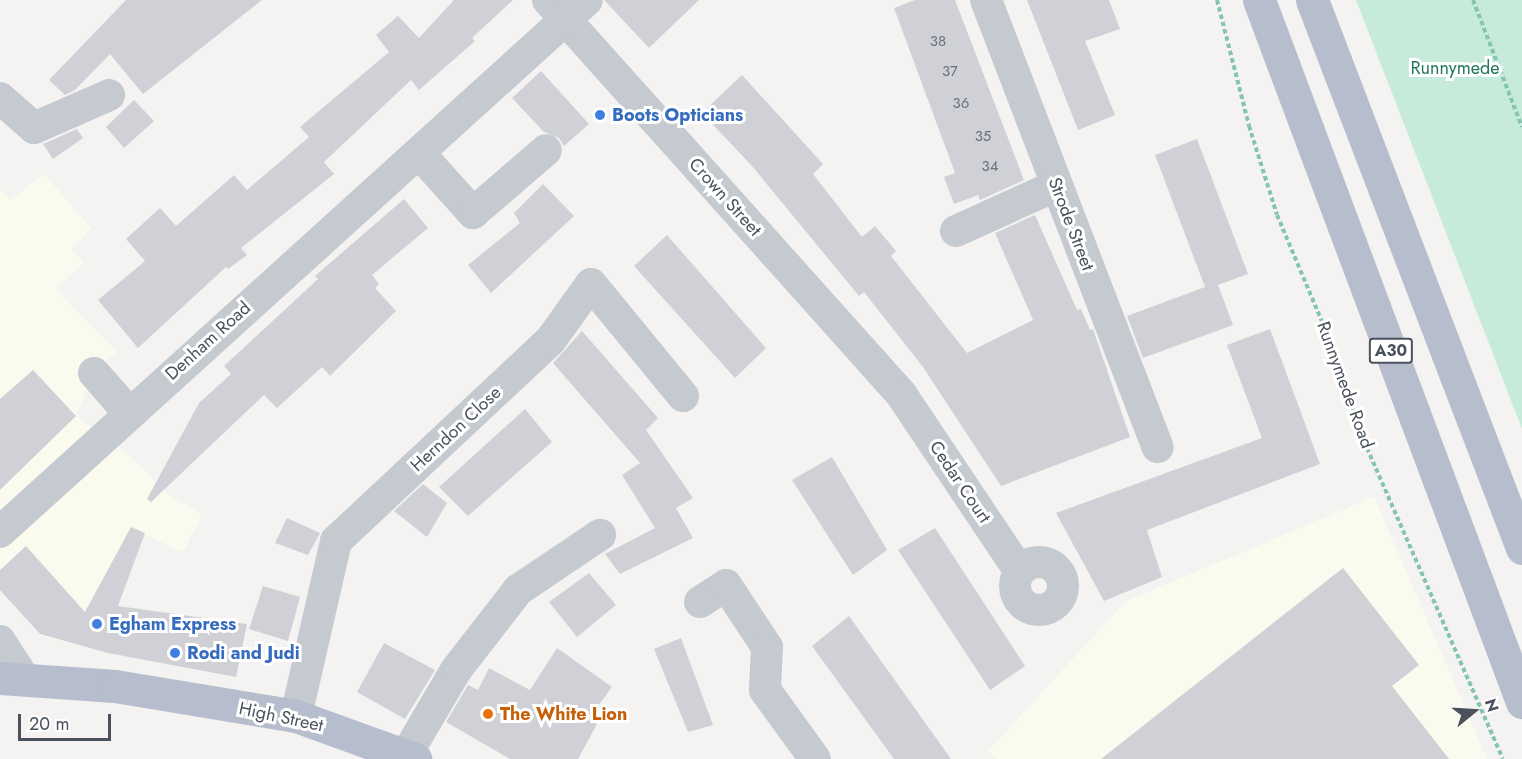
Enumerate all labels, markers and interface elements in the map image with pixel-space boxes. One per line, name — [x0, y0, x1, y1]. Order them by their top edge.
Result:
house number: 38 — [930, 33, 946, 51]
park label: Runnymede — [1410, 57, 1500, 79]
house number: 37 — [942, 63, 958, 81]
house number: 36 — [953, 95, 969, 113]
place label: Boots Opticians — [612, 104, 743, 126]
marker: Boots Opticians — [593, 108, 607, 122]
house number: 35 — [975, 128, 991, 146]
street label: Crown Street — [684, 153, 766, 241]
house number: 34 — [982, 158, 998, 176]
street label: Strode Street — [1043, 174, 1099, 274]
street label: Denham Road — [161, 297, 255, 385]
street label: Runnymede Road — [1312, 319, 1378, 451]
road number: A30 — [1368, 338, 1414, 364]
street label: Herndon Close — [406, 382, 506, 476]
street label: Cedar Court — [925, 437, 995, 527]
place label: Egham Express — [109, 613, 236, 635]
marker: Egham Express — [90, 617, 104, 631]
place label: Rodi and Judi — [187, 642, 300, 664]
marker: Rodi and Judi — [168, 646, 182, 660]
north arrow — [1444, 681, 1504, 741]
text: N — [1479, 696, 1504, 715]
street label: High Street — [237, 698, 325, 736]
scale bar — [21, 702, 114, 740]
place label: The White Lion — [500, 703, 627, 725]
marker: The White Lion — [481, 707, 495, 721]
text: 20 m — [29, 711, 69, 737]

